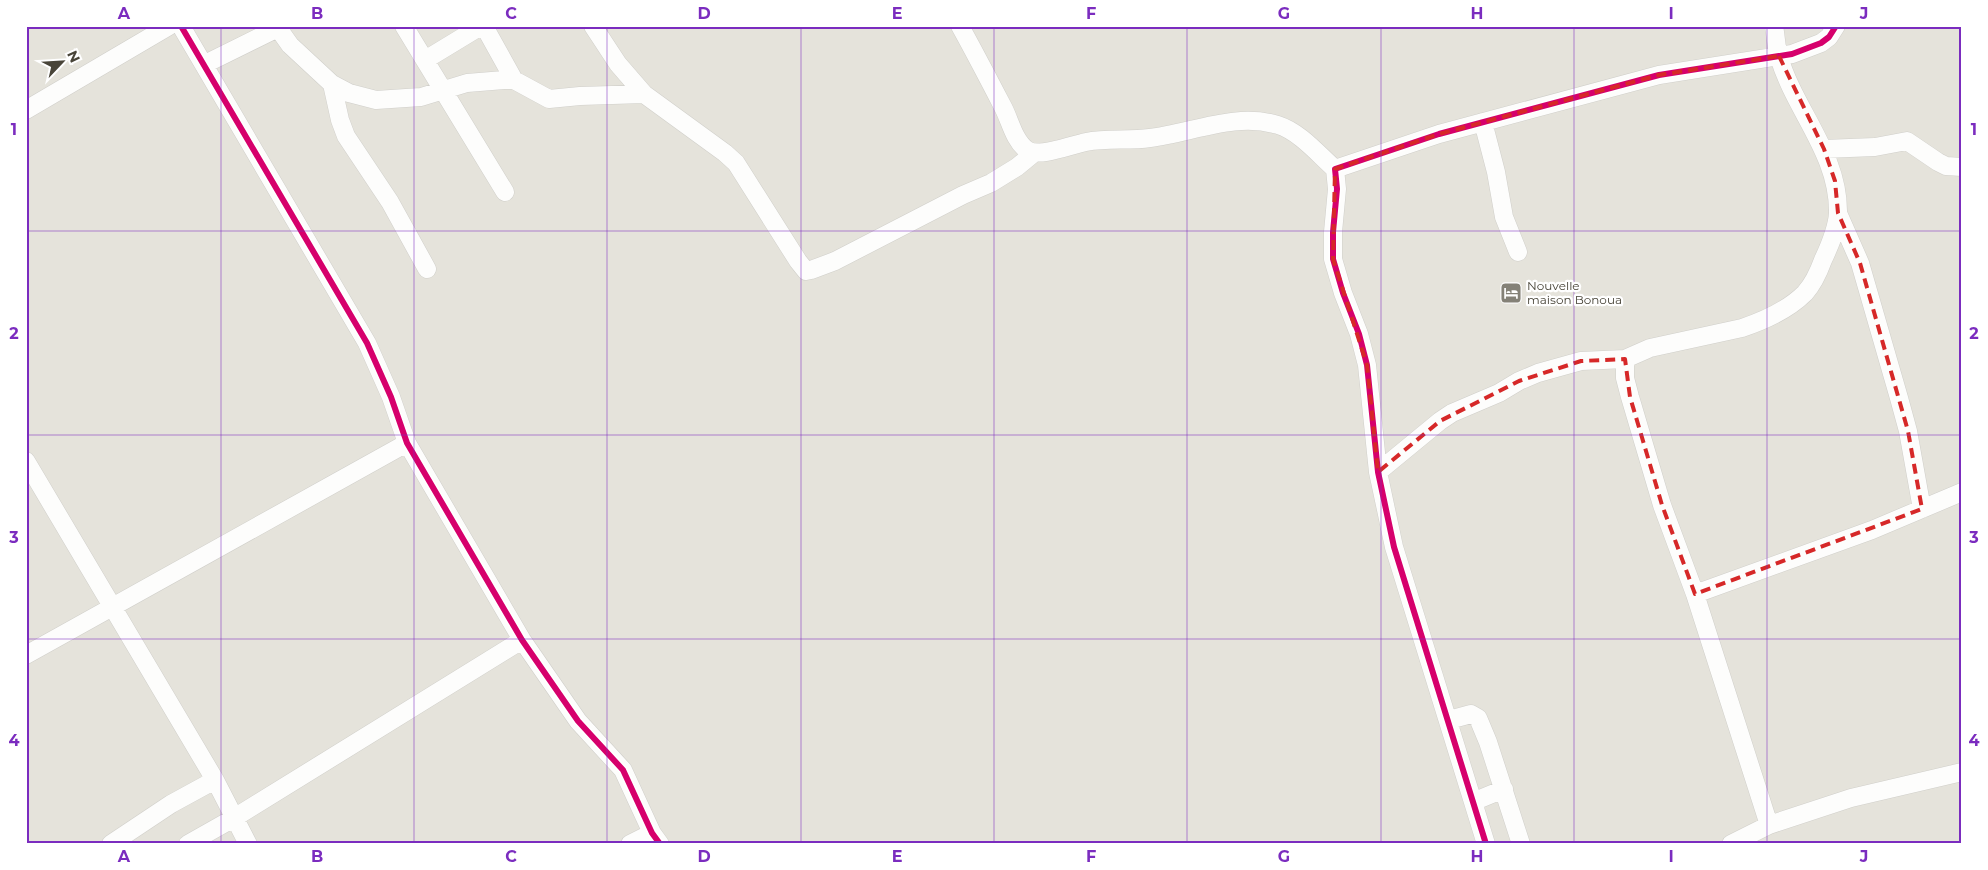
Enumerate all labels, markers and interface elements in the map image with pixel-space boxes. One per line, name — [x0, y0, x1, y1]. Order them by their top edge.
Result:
text: A — [117, 4, 131, 23]
text: B — [311, 4, 323, 23]
text: C — [505, 4, 517, 23]
text: D — [697, 4, 711, 23]
text: E — [892, 4, 902, 23]
text: F — [1086, 4, 1096, 23]
text: G — [1278, 4, 1290, 23]
text: H — [1471, 4, 1483, 23]
text: I — [1668, 4, 1674, 23]
text: J — [1859, 4, 1868, 23]
north arrow — [38, 38, 88, 88]
text: N — [63, 48, 84, 65]
text: 1 — [11, 120, 17, 139]
text: 1 — [1971, 120, 1977, 139]
place label: Nouvelle maison Bonoua — [1527, 278, 1622, 307]
hotel icon: Nouvelle maison Bonoua — [1499, 281, 1523, 305]
text: 2 — [9, 324, 19, 343]
text: 2 — [1969, 324, 1979, 343]
text: 3 — [8, 528, 19, 547]
text: 3 — [1968, 528, 1979, 547]
text: 4 — [8, 731, 20, 750]
text: 4 — [1968, 731, 1980, 750]
text: A — [117, 847, 131, 866]
text: B — [311, 847, 323, 866]
text: C — [505, 847, 517, 866]
text: D — [697, 847, 711, 866]
text: E — [892, 847, 902, 866]
text: F — [1086, 847, 1096, 866]
text: G — [1278, 847, 1290, 866]
text: H — [1471, 847, 1483, 866]
text: I — [1668, 847, 1674, 866]
text: J — [1859, 847, 1868, 866]

